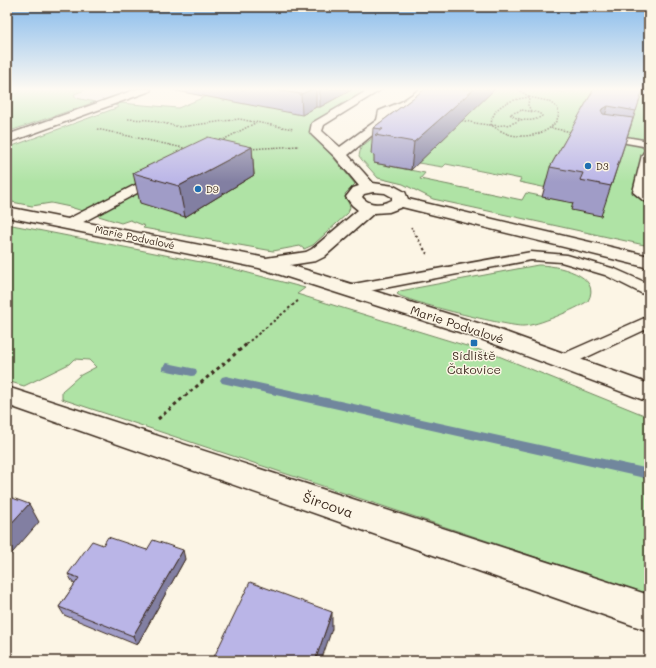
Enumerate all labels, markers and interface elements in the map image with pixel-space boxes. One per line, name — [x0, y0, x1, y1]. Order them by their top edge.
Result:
place label: D3 — [596, 159, 609, 173]
marker: D3 — [583, 161, 593, 171]
place label: D9 — [206, 182, 219, 196]
marker: D9 — [193, 184, 203, 194]
street label: Marie Podvalové — [94, 222, 176, 252]
street label: Marie Podvalové — [409, 301, 506, 347]
marker: Sídliště Čakovice — [469, 338, 479, 348]
place label: Sídliště Čakovice — [447, 347, 501, 377]
street label: Šircova — [301, 487, 356, 522]

